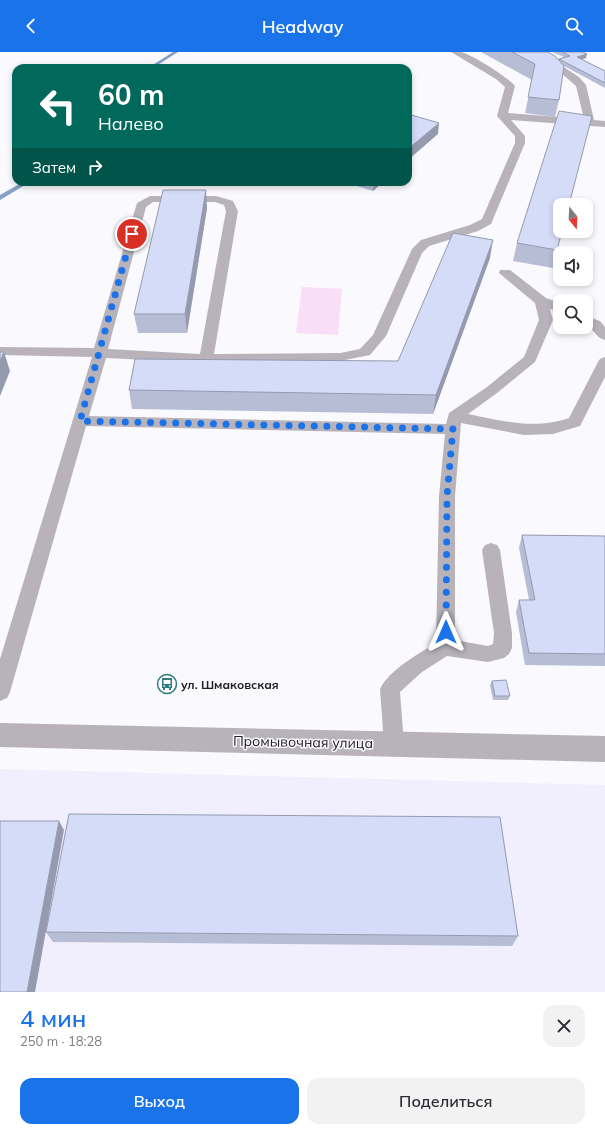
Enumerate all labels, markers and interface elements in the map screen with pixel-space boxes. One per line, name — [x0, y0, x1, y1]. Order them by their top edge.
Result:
icon: back — [20, 15, 42, 37]
text: Headway — [262, 15, 343, 38]
icon: search — [563, 15, 585, 37]
text: 60 m — [98, 77, 164, 112]
icon: left — [32, 80, 84, 132]
text: Налево — [98, 112, 164, 135]
icon: right — [84, 156, 106, 178]
text: Затем — [32, 158, 76, 177]
north arrow — [553, 198, 593, 238]
map controls — [553, 198, 593, 334]
pin — [115, 217, 149, 251]
icon: arrive — [121, 223, 143, 245]
button: sound — [553, 246, 593, 286]
button: search — [553, 294, 593, 334]
position arrow — [425, 611, 467, 653]
bus stop icon: ул. Шмаковская — [156, 673, 178, 695]
place label: ул. Шмаковская — [181, 677, 279, 692]
street label: Промывочная улица — [233, 732, 373, 752]
text: 4 мин — [20, 1003, 86, 1033]
button: close — [543, 1005, 585, 1047]
text: 250 m · 18:28 — [20, 1033, 102, 1049]
button: Выход — [20, 1078, 299, 1124]
button: Поделиться — [307, 1078, 585, 1124]

